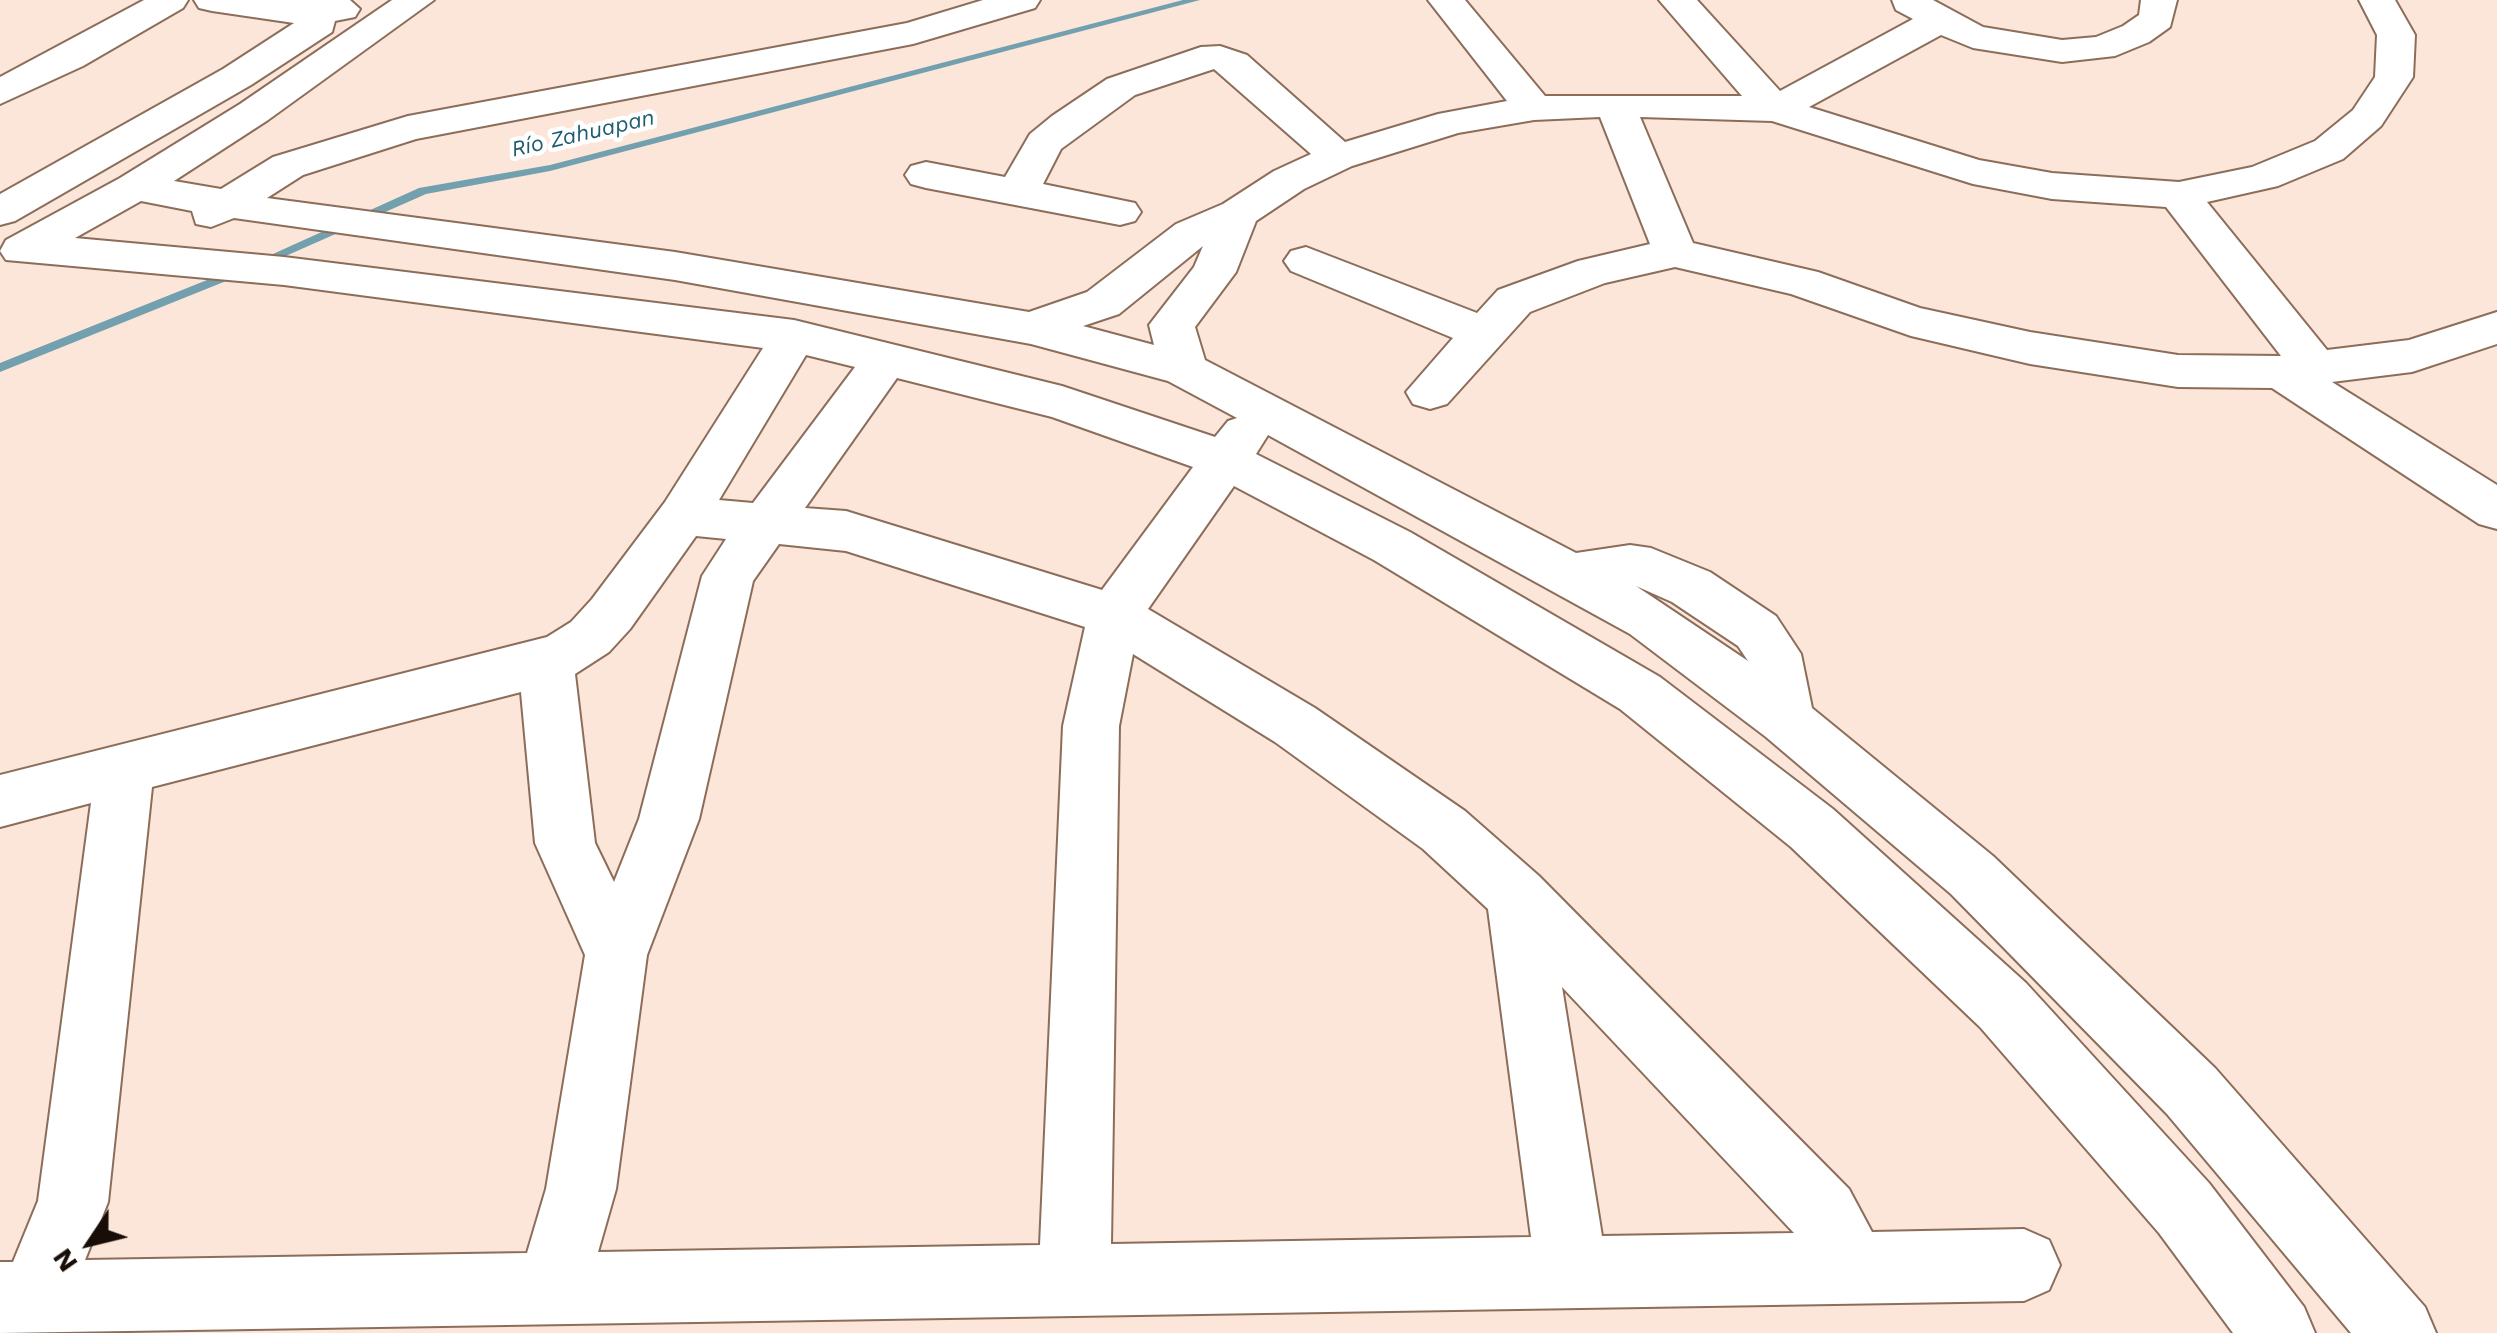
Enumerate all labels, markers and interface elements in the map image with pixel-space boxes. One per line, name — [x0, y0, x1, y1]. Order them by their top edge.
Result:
water label: Río Zahuapan — [509, 105, 657, 163]
north arrow — [40, 1193, 140, 1293]
text: N — [46, 1243, 84, 1278]

